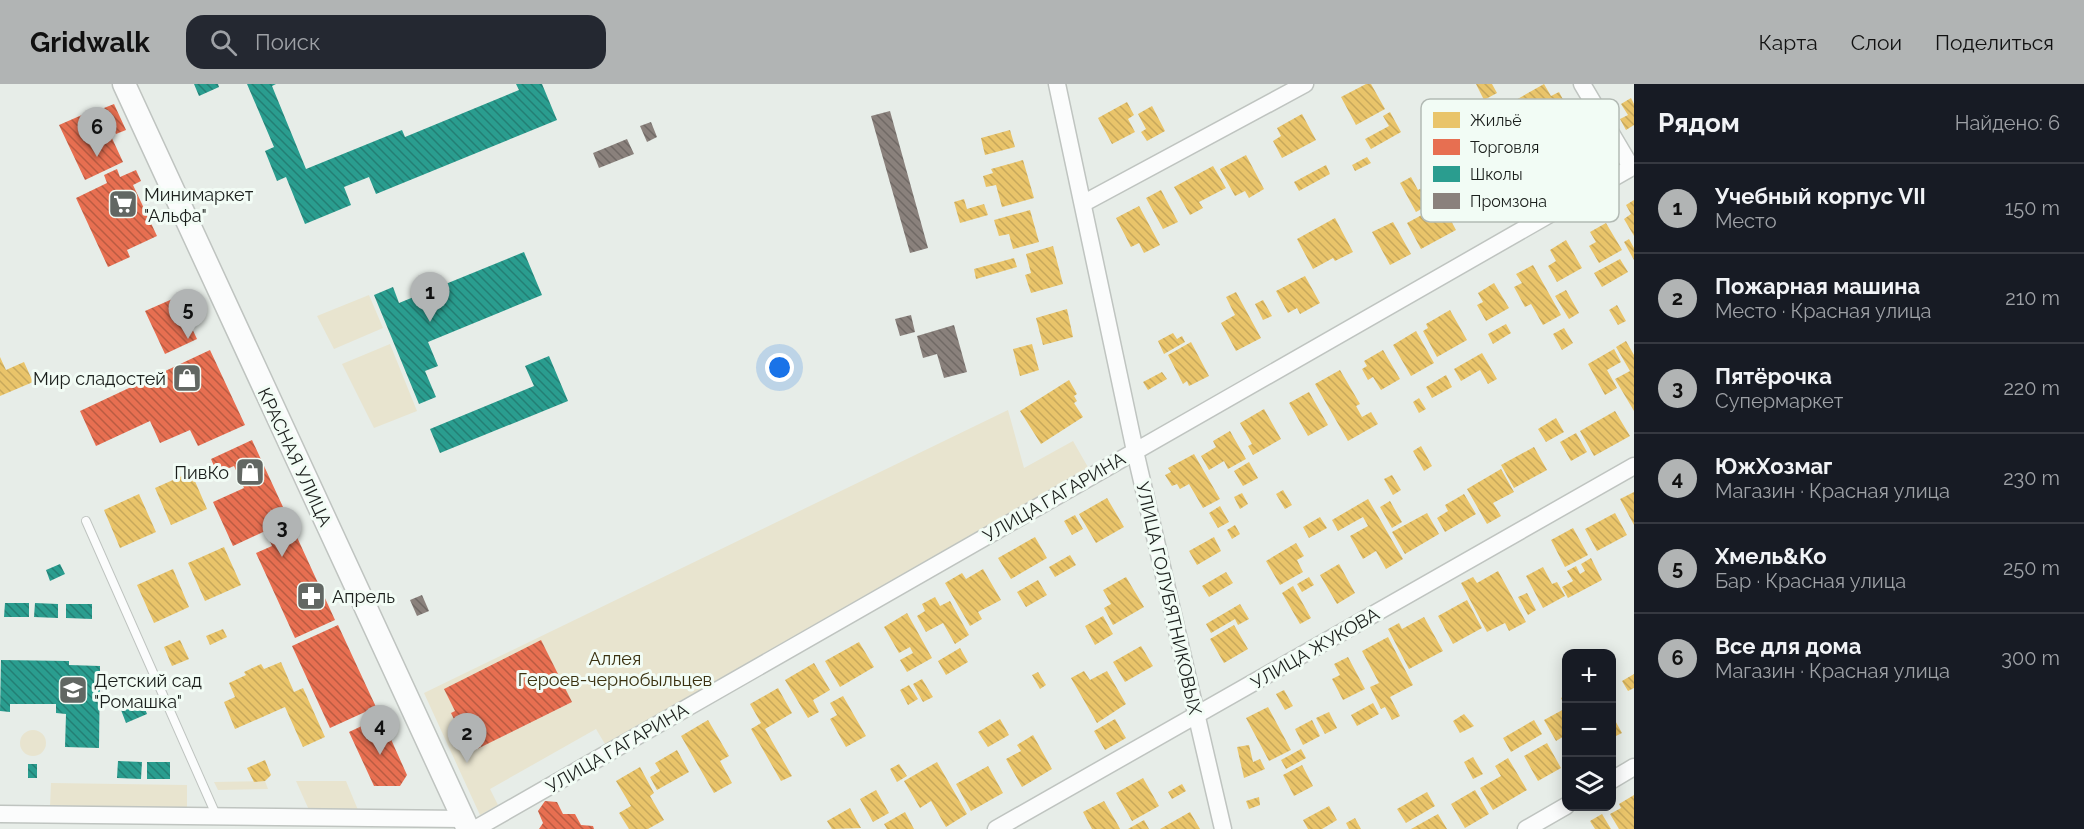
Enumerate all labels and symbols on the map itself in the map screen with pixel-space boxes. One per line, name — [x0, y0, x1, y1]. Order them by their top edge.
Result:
legend — [1421, 99, 1619, 222]
pin: 6 — [78, 107, 116, 157]
text: Жильё — [1470, 111, 1522, 130]
text: Торговля — [1470, 138, 1539, 157]
text: Школы — [1470, 165, 1523, 184]
place label: Минимаркет "Альфа" — [144, 184, 254, 226]
supermarket icon: Минимаркет "Альфа" — [107, 188, 139, 220]
text: Промзона — [1470, 192, 1547, 211]
pin: 1 — [410, 272, 450, 322]
pin: 5 — [168, 290, 207, 339]
your location — [765, 353, 794, 382]
shop icon: Мир сладостей — [171, 362, 203, 394]
place label: Мир сладостей — [33, 368, 166, 389]
street label: КРАСНАЯ УЛИЦА — [254, 384, 336, 530]
street label: УЛИЦА ГАГАРИНА — [979, 448, 1129, 546]
shop icon: ПивКо — [234, 456, 266, 488]
place label: ПивКо — [174, 462, 229, 483]
street label: УЛИЦА ГОЛУБЯТНИКОВЫХ — [1132, 480, 1206, 717]
pin: 3 — [262, 508, 302, 557]
pharmacy icon: Апрель — [295, 580, 327, 612]
place label: Апрель — [332, 586, 395, 607]
street label: УЛИЦА ЖУКОВА — [1247, 603, 1383, 693]
park label: Аллея Героев-чернобыльцев — [518, 648, 712, 690]
place label: Детский сад "Ромашка" — [94, 670, 202, 712]
school or university icon: Детский сад "Ромашка" — [57, 674, 89, 706]
street label: УЛИЦА ГАГАРИНА — [542, 699, 692, 797]
pin: 4 — [360, 706, 400, 755]
pin: 2 — [448, 714, 486, 763]

